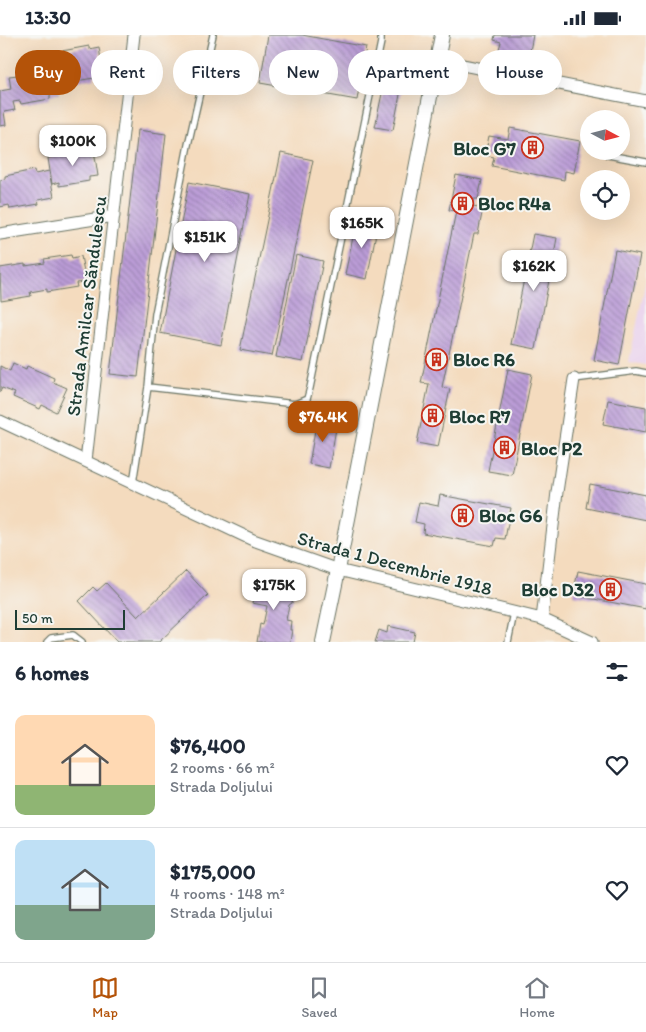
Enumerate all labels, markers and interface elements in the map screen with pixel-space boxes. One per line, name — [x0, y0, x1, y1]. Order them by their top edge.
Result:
text: 13:30 — [25, 6, 71, 29]
chip: Buy — [15, 50, 81, 95]
chip: Rent — [91, 50, 163, 95]
chip: Filters — [173, 50, 259, 95]
chip: New — [269, 50, 338, 95]
chip: Apartment — [348, 50, 468, 95]
chip: House — [478, 50, 562, 95]
north arrow — [580, 110, 630, 160]
map controls — [580, 110, 630, 220]
pin: $100K — [38, 125, 108, 167]
text: $100K — [50, 131, 96, 150]
building icon: Bloc G7 — [520, 136, 544, 160]
place label: Bloc G7 — [453, 137, 517, 160]
button: locate — [580, 170, 630, 220]
building icon: Bloc R4a — [450, 191, 474, 215]
place label: Bloc R4a — [478, 192, 551, 215]
street label: Strada Amilcar Săndulescu — [62, 194, 111, 417]
pin: $165K — [327, 207, 397, 249]
text: $165K — [341, 213, 383, 232]
pin: $151K — [170, 221, 240, 263]
text: $151K — [184, 227, 226, 246]
pin: $162K — [499, 249, 569, 292]
text: $162K — [513, 256, 555, 275]
building icon: Bloc R6 — [425, 347, 449, 371]
place label: Bloc R6 — [453, 348, 515, 371]
pin: $76.4K — [282, 401, 364, 443]
building icon: Bloc R7 — [421, 404, 445, 428]
place label: Bloc R7 — [449, 405, 511, 428]
text: $76.4K — [299, 407, 347, 426]
building icon: Bloc P2 — [493, 436, 517, 460]
place label: Bloc P2 — [521, 437, 582, 460]
building icon: Bloc G6 — [451, 503, 475, 527]
place label: Bloc G6 — [479, 504, 542, 527]
street label: Strada 1 Decembrie 1918 — [295, 526, 495, 601]
pin: $175K — [239, 569, 309, 611]
text: $175K — [253, 575, 295, 594]
building icon: Bloc D32 — [598, 577, 622, 601]
place label: Bloc D32 — [521, 578, 594, 601]
scale bar — [15, 607, 125, 630]
text: 50 m — [22, 610, 53, 627]
icon: filters — [603, 658, 631, 686]
text: 6 homes — [15, 660, 89, 685]
text: $76,400 — [170, 733, 246, 758]
icon: home — [55, 735, 115, 795]
icon: heart — [603, 751, 631, 779]
text: 2 rooms · 66 m² — [170, 758, 275, 777]
text: Strada Doljului — [170, 777, 273, 796]
text: $175,000 — [170, 859, 256, 884]
icon: home — [55, 860, 115, 920]
icon: heart — [603, 876, 631, 904]
text: 4 rooms · 148 m² — [170, 884, 285, 903]
text: Strada Doljului — [170, 903, 273, 922]
tab: Map — [91, 974, 119, 1021]
tab: Saved — [301, 974, 337, 1021]
tab: Home — [520, 974, 555, 1021]

